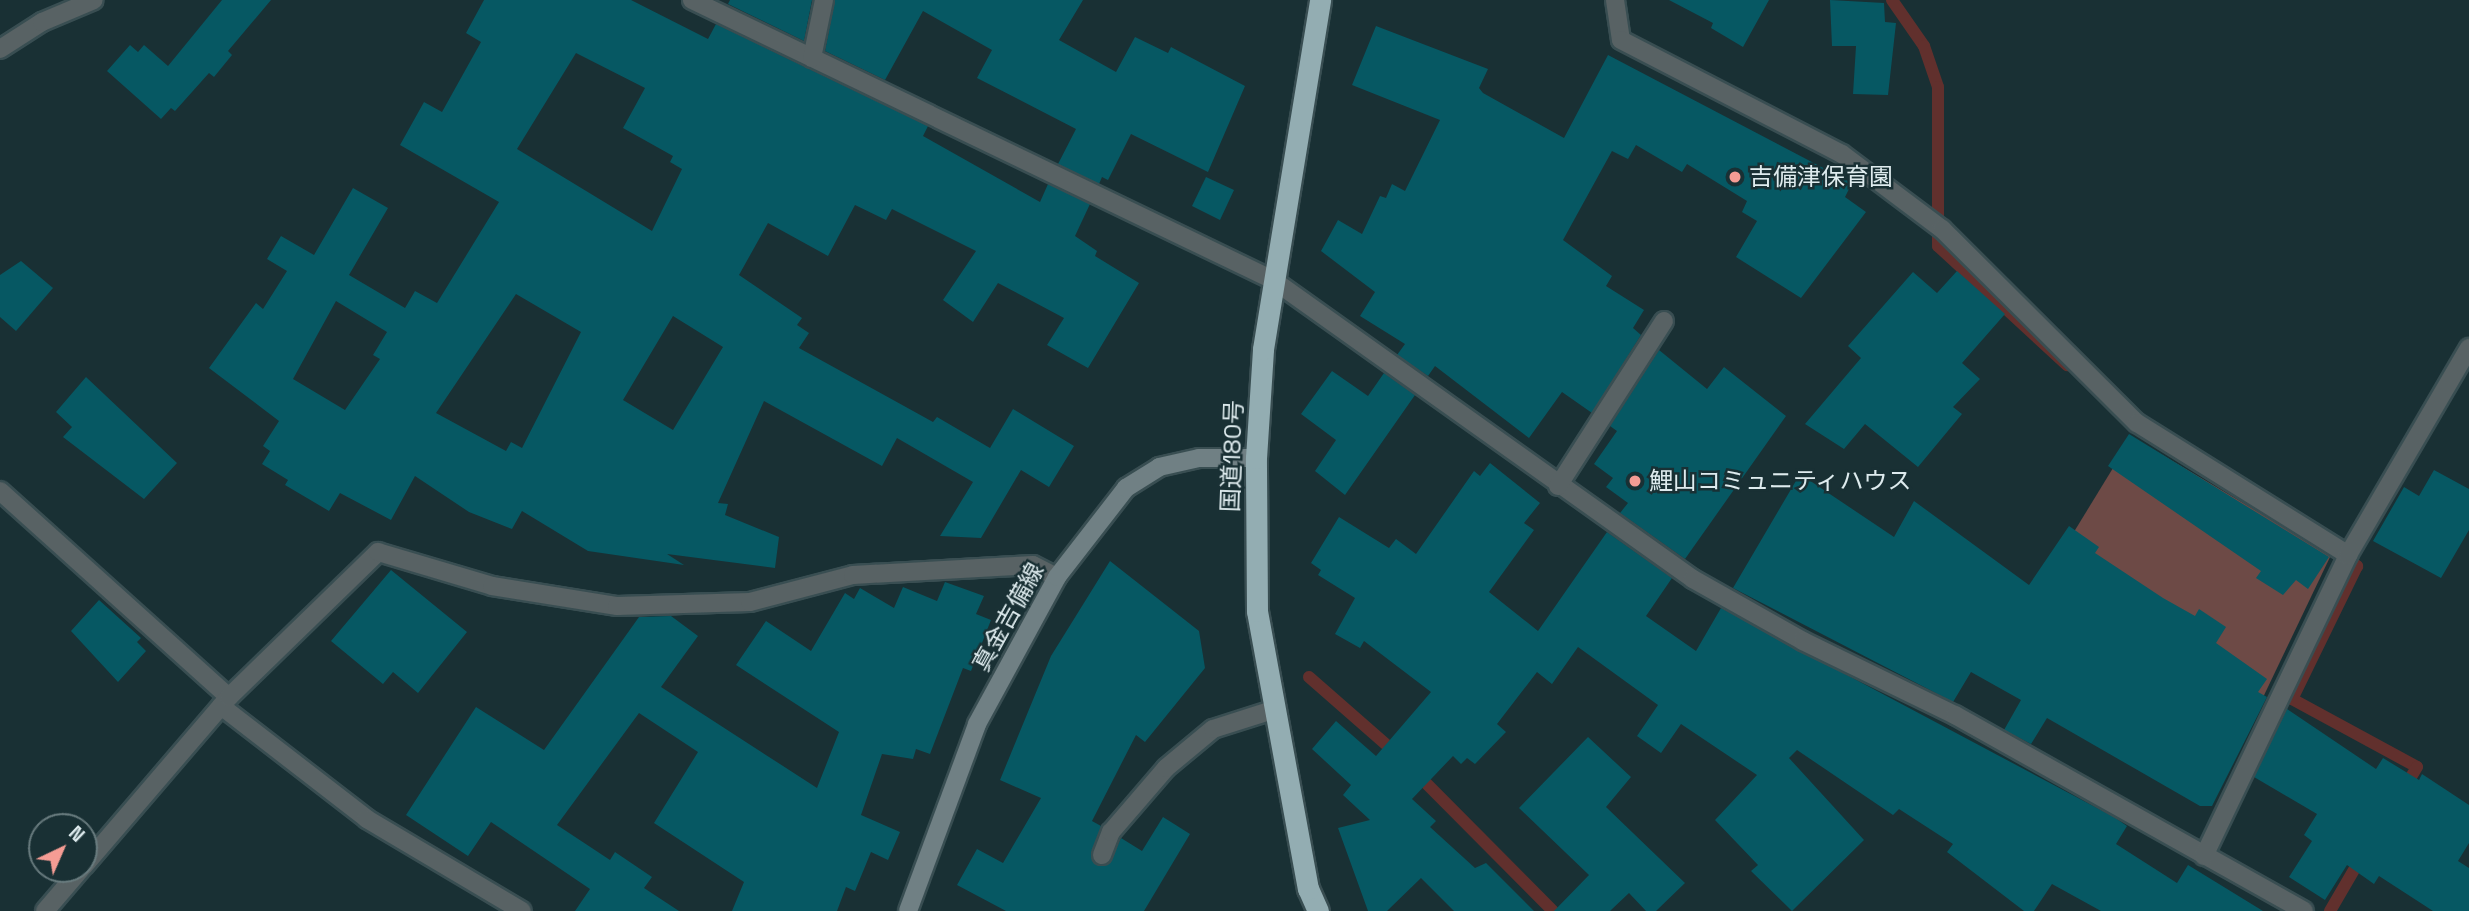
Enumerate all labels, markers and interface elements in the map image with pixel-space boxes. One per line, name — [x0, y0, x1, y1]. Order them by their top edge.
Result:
place label: 吉備津保育園 — [1749, 163, 1893, 191]
marker: 吉備津保育園 — [1727, 169, 1743, 185]
street label: 国道180号 — [1216, 399, 1248, 513]
place label: 鯉山コミュニティハウス — [1649, 467, 1913, 495]
marker: 鯉山コミュニティハウス — [1627, 473, 1643, 489]
street label: 真金吉備線 — [966, 558, 1050, 676]
north arrow — [28, 813, 98, 883]
text: N — [63, 821, 90, 847]

